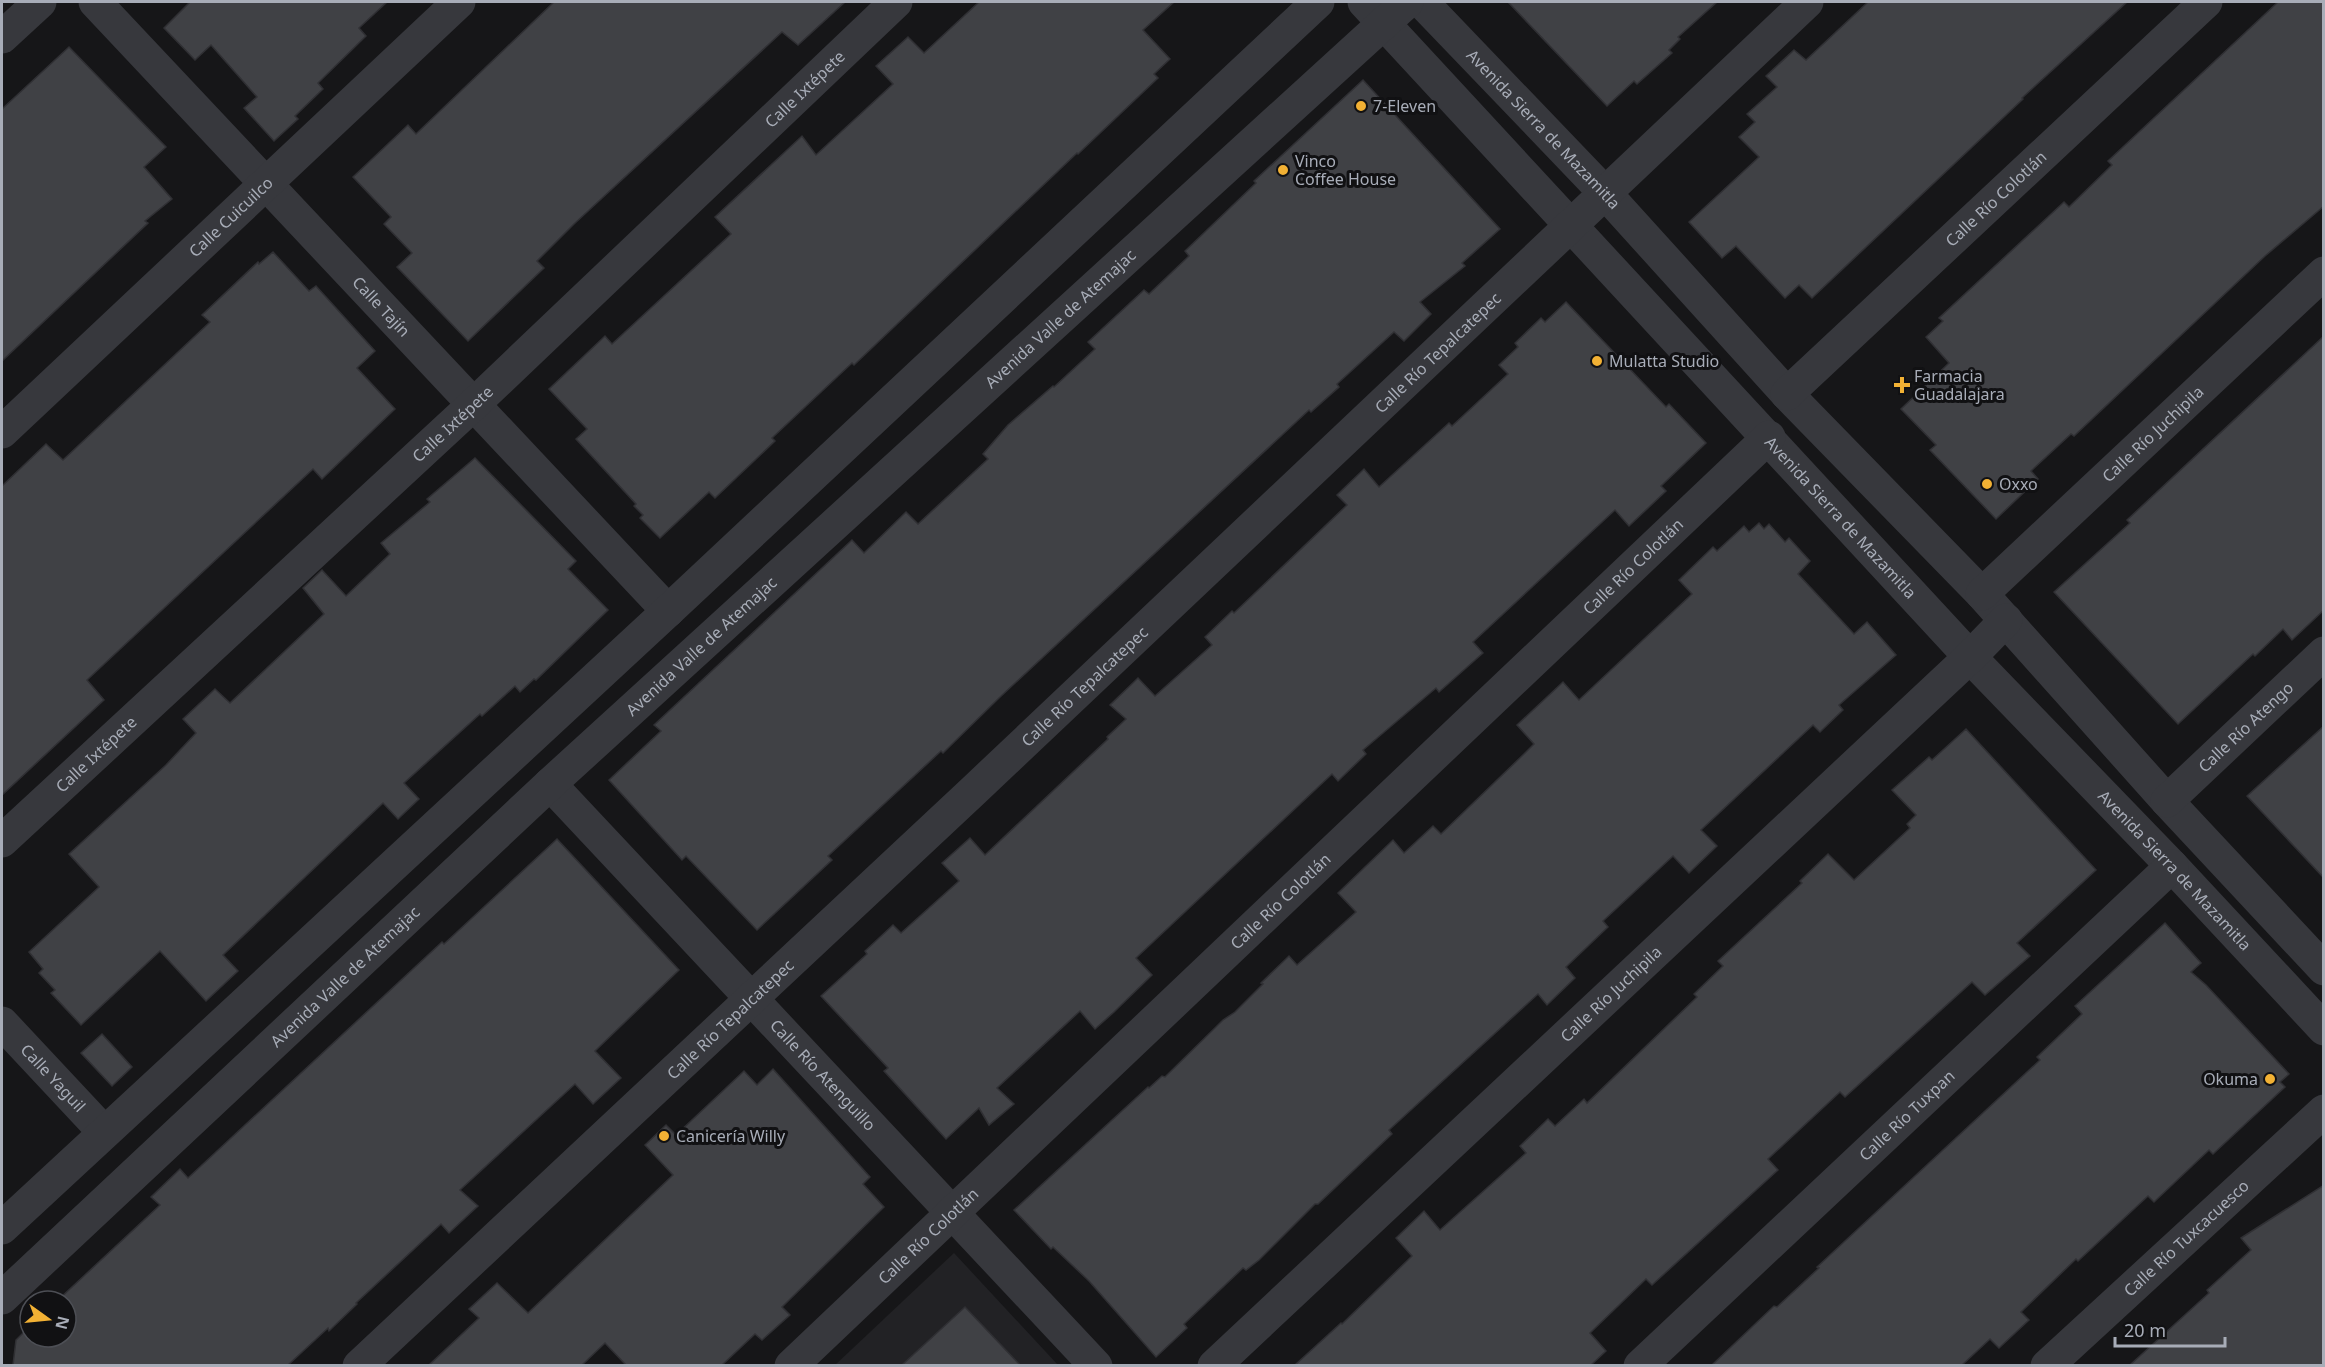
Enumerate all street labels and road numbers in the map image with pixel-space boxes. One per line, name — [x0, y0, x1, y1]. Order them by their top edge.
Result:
street label: Avenida Sierra de Mazamitla — [1462, 44, 1625, 214]
street label: Calle Ixtépete — [760, 45, 850, 132]
street label: Calle Río Colotlán — [1941, 146, 2051, 251]
street label: Calle Cuicuilco — [184, 172, 278, 262]
street label: Avenida Valle de Atemajac — [980, 244, 1141, 393]
street label: Calle Tajín — [348, 271, 415, 341]
street label: Calle Río Tepalcatepec — [1370, 287, 1506, 418]
street label: Calle Ixtépete — [407, 381, 498, 467]
street label: Calle Río Juchipila — [2097, 381, 2208, 487]
street label: Avenida Sierra de Mazamitla — [1760, 431, 1921, 603]
street label: Calle Río Colotlán — [1578, 513, 1688, 619]
street label: Avenida Valle de Atemajac — [621, 571, 782, 721]
street label: Calle Río Tepalcatepec — [1016, 621, 1153, 751]
street label: Calle Río Atengo — [2193, 677, 2298, 777]
street label: Calle Ixtépete — [51, 711, 141, 797]
street label: Avenida Sierra de Mazamitla — [2093, 785, 2256, 955]
street label: Calle Río Colotlán — [1225, 848, 1335, 954]
street label: Avenida Valle de Atemajac — [265, 901, 424, 1052]
street label: Calle Río Juchipila — [1555, 941, 1666, 1047]
street label: Calle Río Tepalcatepec — [662, 954, 799, 1084]
street label: Calle Río Atenguillo — [765, 1014, 881, 1136]
street label: Calle Yaguil — [16, 1039, 91, 1117]
street label: Calle Río Tuxpan — [1854, 1065, 1959, 1166]
street label: Calle Río Tuxcacuesco — [2119, 1175, 2253, 1301]
street label: Calle Río Colotlán — [873, 1183, 983, 1289]

